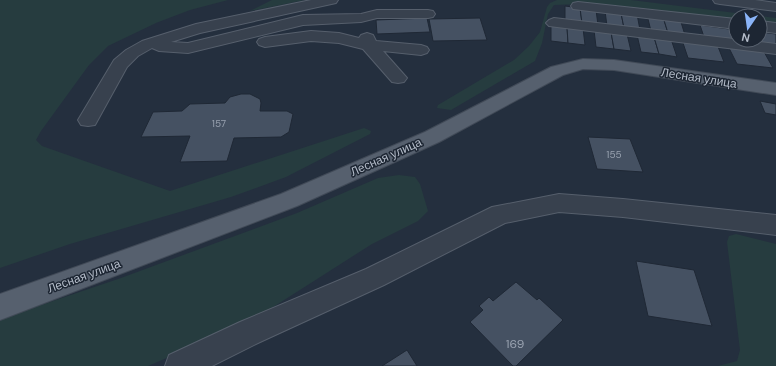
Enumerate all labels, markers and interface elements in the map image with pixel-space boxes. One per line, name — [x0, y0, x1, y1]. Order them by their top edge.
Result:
north arrow — [728, 8, 768, 48]
text: N — [740, 30, 751, 45]
street label: Лесная улица — [660, 64, 738, 92]
house number: 157 — [212, 117, 226, 130]
street label: Лесная улица — [348, 134, 425, 180]
house number: 155 — [606, 148, 622, 161]
street label: Лесная улица — [45, 255, 123, 297]
house number: 169 — [506, 336, 524, 352]

